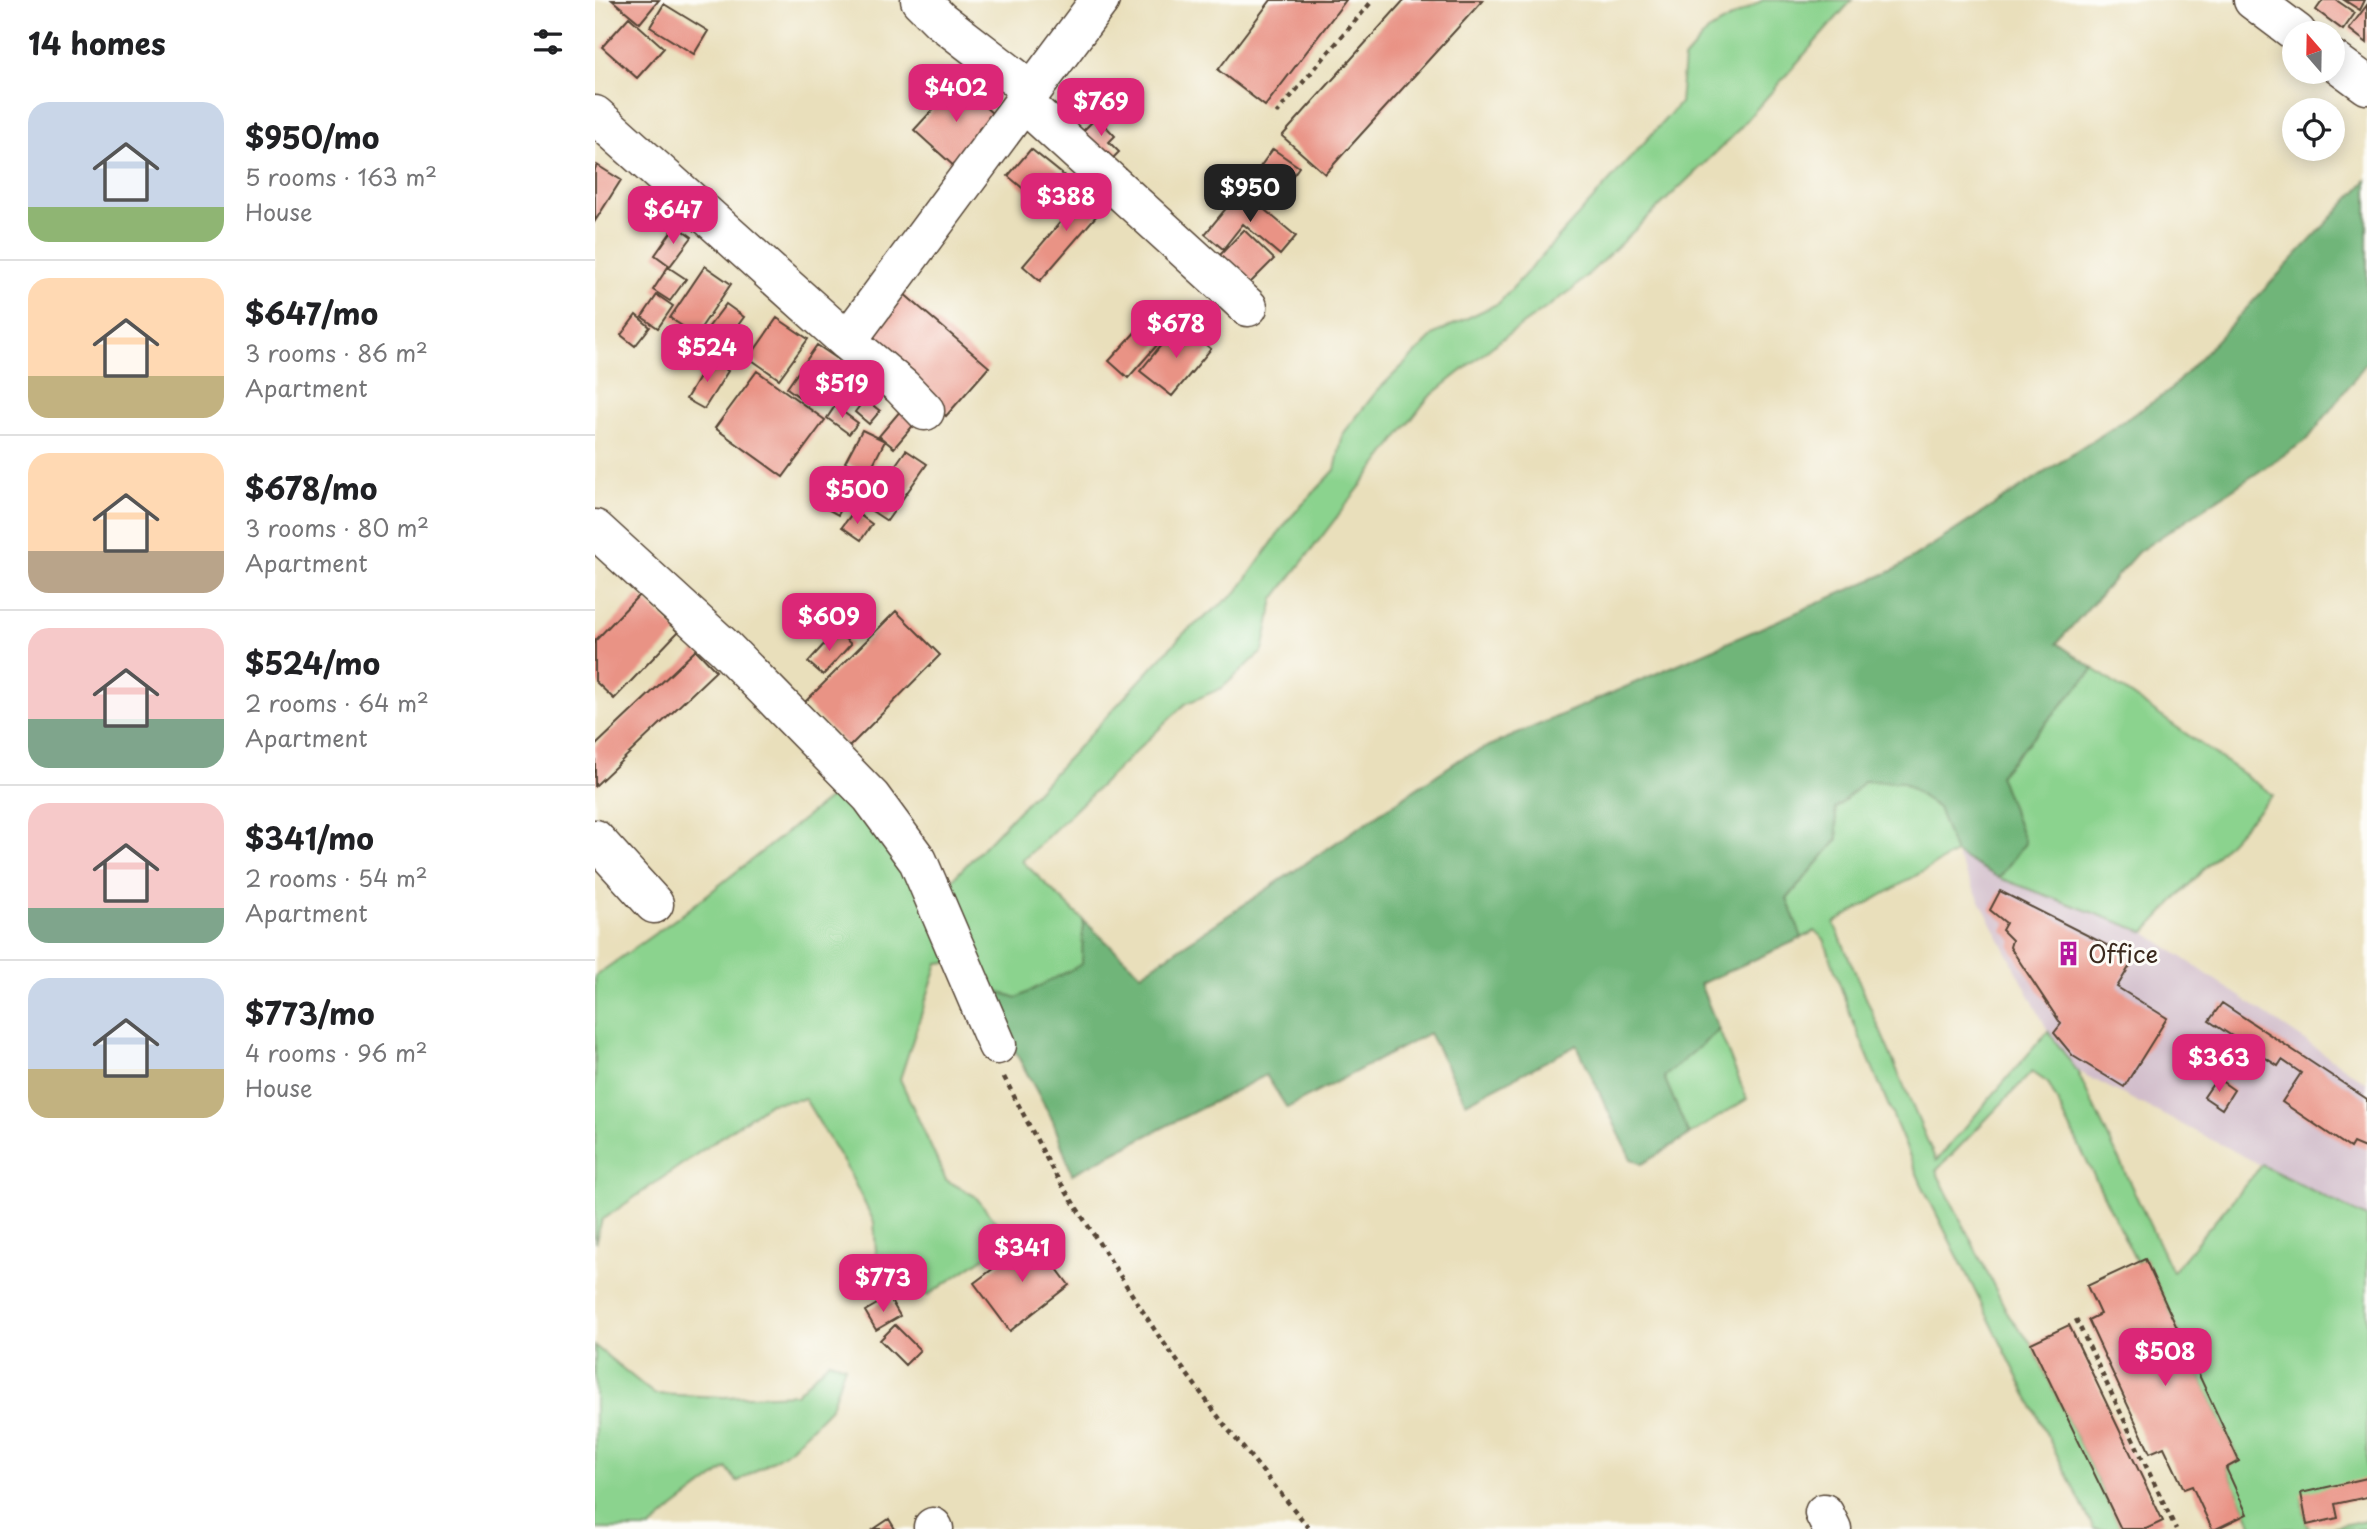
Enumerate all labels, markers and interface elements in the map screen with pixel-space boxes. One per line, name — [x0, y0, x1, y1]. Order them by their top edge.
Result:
text: 14 homes — [28, 20, 166, 65]
north arrow — [2282, 21, 2345, 84]
map controls — [2282, 21, 2345, 161]
icon: filters — [529, 23, 567, 61]
pin: $402 — [915, 64, 997, 124]
text: $402 — [924, 69, 988, 104]
pin: $769 — [1060, 78, 1142, 138]
text: $769 — [1073, 83, 1129, 118]
button: locate — [2282, 98, 2345, 161]
text: $950/mo — [245, 114, 379, 159]
icon: home — [84, 130, 168, 214]
text: 5 rooms · 163 m² — [245, 159, 437, 194]
pin: $950 — [1209, 164, 1291, 224]
text: $950 — [1220, 169, 1280, 204]
pin: $388 — [1025, 174, 1107, 233]
text: $388 — [1037, 178, 1095, 213]
pin: $647 — [632, 187, 714, 246]
text: $647 — [644, 191, 702, 226]
text: House — [245, 194, 312, 229]
text: $647/mo — [245, 290, 378, 335]
pin: $678 — [1135, 300, 1217, 360]
text: $678 — [1147, 305, 1205, 340]
icon: home — [84, 306, 168, 390]
pin: $524 — [666, 324, 748, 384]
text: $524 — [677, 329, 737, 364]
text: 3 rooms · 86 m² — [245, 335, 428, 370]
pin: $519 — [801, 360, 883, 420]
text: $519 — [815, 365, 869, 400]
text: Apartment — [245, 370, 368, 405]
text: $678/mo — [245, 465, 377, 510]
pin: $500 — [816, 466, 898, 526]
text: $500 — [825, 471, 889, 506]
icon: home — [84, 481, 168, 565]
text: 3 rooms · 80 m² — [245, 510, 429, 545]
text: Apartment — [245, 545, 368, 580]
pin: $609 — [788, 594, 870, 653]
text: $609 — [798, 598, 860, 633]
text: $524/mo — [245, 640, 380, 685]
icon: home — [84, 656, 168, 740]
text: 2 rooms · 64 m² — [245, 685, 429, 720]
text: Apartment — [245, 720, 368, 755]
text: $341/mo — [245, 815, 374, 860]
icon: home — [84, 831, 168, 915]
text: 2 rooms · 54 m² — [245, 860, 428, 895]
text: Apartment — [245, 895, 368, 930]
place label: Office — [2088, 935, 2158, 971]
building icon: Office — [2054, 939, 2082, 967]
text: $773/mo — [245, 990, 375, 1035]
icon: home — [84, 1006, 168, 1090]
pin: $363 — [2178, 1034, 2260, 1094]
text: 4 rooms · 96 m² — [245, 1035, 428, 1070]
text: $363 — [2188, 1039, 2250, 1074]
text: House — [245, 1070, 312, 1105]
pin: $341 — [981, 1224, 1063, 1284]
text: $341 — [994, 1229, 1050, 1264]
pin: $773 — [842, 1254, 924, 1314]
text: $773 — [855, 1259, 911, 1294]
pin: $508 — [2124, 1328, 2206, 1388]
text: $508 — [2135, 1333, 2195, 1368]

